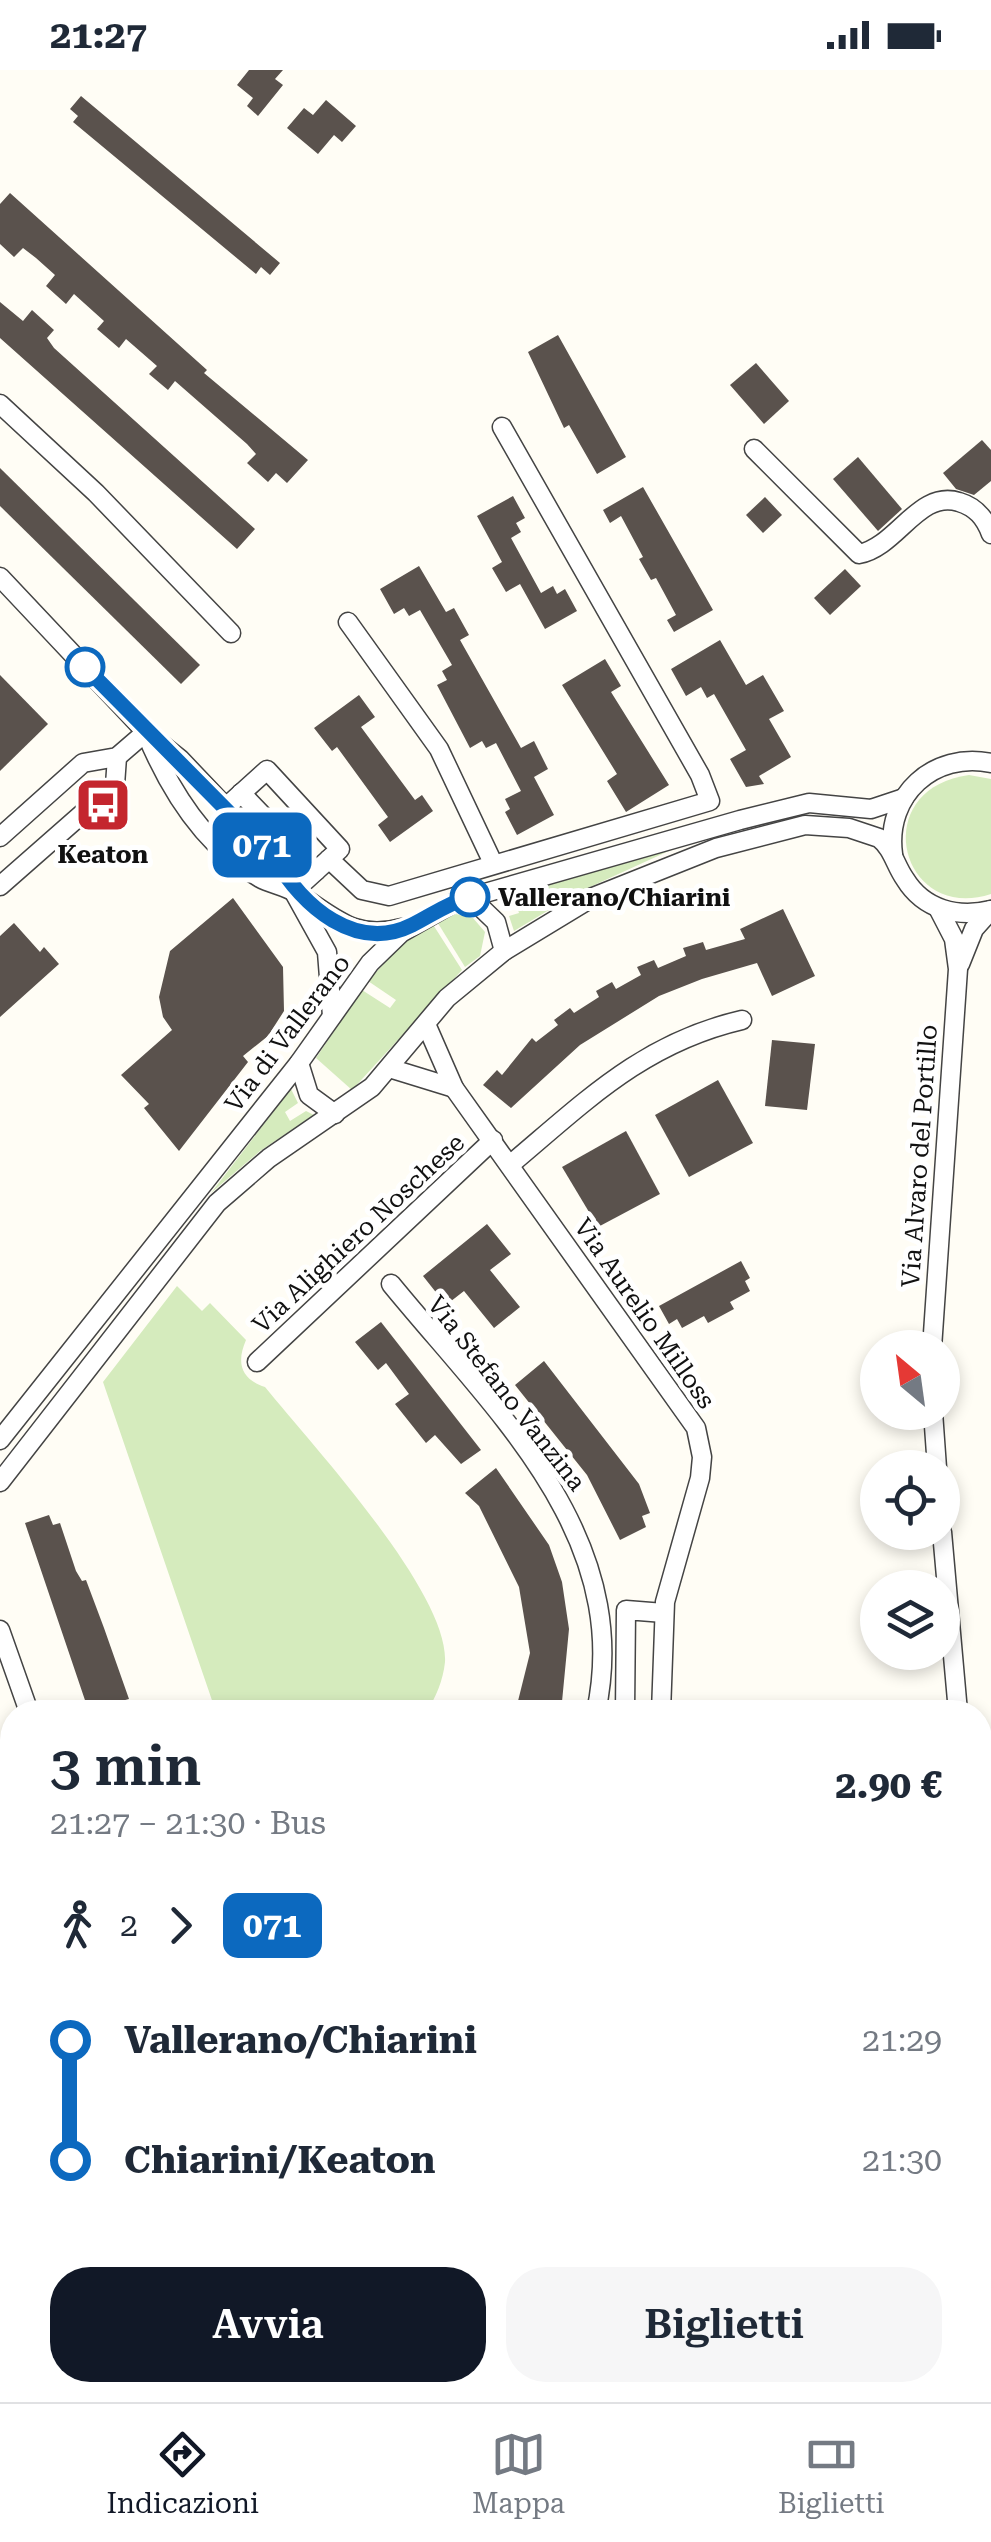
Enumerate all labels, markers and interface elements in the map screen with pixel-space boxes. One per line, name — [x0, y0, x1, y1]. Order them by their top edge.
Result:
text: 21:27 — [50, 13, 147, 57]
unlabelled marker — [66, 648, 104, 686]
bus stop icon: Keaton — [73, 775, 133, 835]
line badge: 071 — [204, 812, 320, 878]
text: 071 — [233, 825, 291, 866]
place label: Keaton — [58, 840, 149, 869]
marker: Vallerano/Chiarini — [451, 878, 489, 916]
place label: Vallerano/Chiarini — [498, 883, 730, 912]
street label: Via di Vallerano — [219, 949, 356, 1118]
street label: Via Alvaro del Portillo — [896, 1024, 943, 1288]
street label: Via Alighiero Noschese — [246, 1128, 470, 1339]
street label: Via Aurelio Milloss — [568, 1213, 721, 1414]
street label: Via Stefano Vanzina — [422, 1290, 592, 1497]
north arrow — [860, 1330, 960, 1430]
map controls — [860, 1330, 960, 1670]
button: locate — [860, 1450, 960, 1550]
button: layers — [860, 1570, 960, 1670]
text: 3 min — [50, 1734, 201, 1798]
text: 2.90 € — [835, 1763, 942, 1807]
text: 21:27 – 21:30 · Bus — [50, 1804, 326, 1842]
icon: walk — [50, 1898, 105, 1953]
icon: forward — [153, 1898, 208, 1953]
text: 071 — [243, 1905, 302, 1946]
text: 2 — [120, 1906, 138, 1944]
text: Vallerano/Chiarini — [124, 2018, 477, 2062]
text: 21:29 — [862, 2021, 942, 2059]
text: Chiarini/Keaton — [124, 2138, 436, 2182]
text: 21:30 — [862, 2141, 942, 2179]
button: Avvia — [50, 2267, 486, 2382]
button: Biglietti — [506, 2267, 942, 2382]
tab: Indicazioni — [106, 2427, 259, 2520]
tab: Mappa — [472, 2427, 565, 2520]
tab: Biglietti — [778, 2427, 885, 2520]

